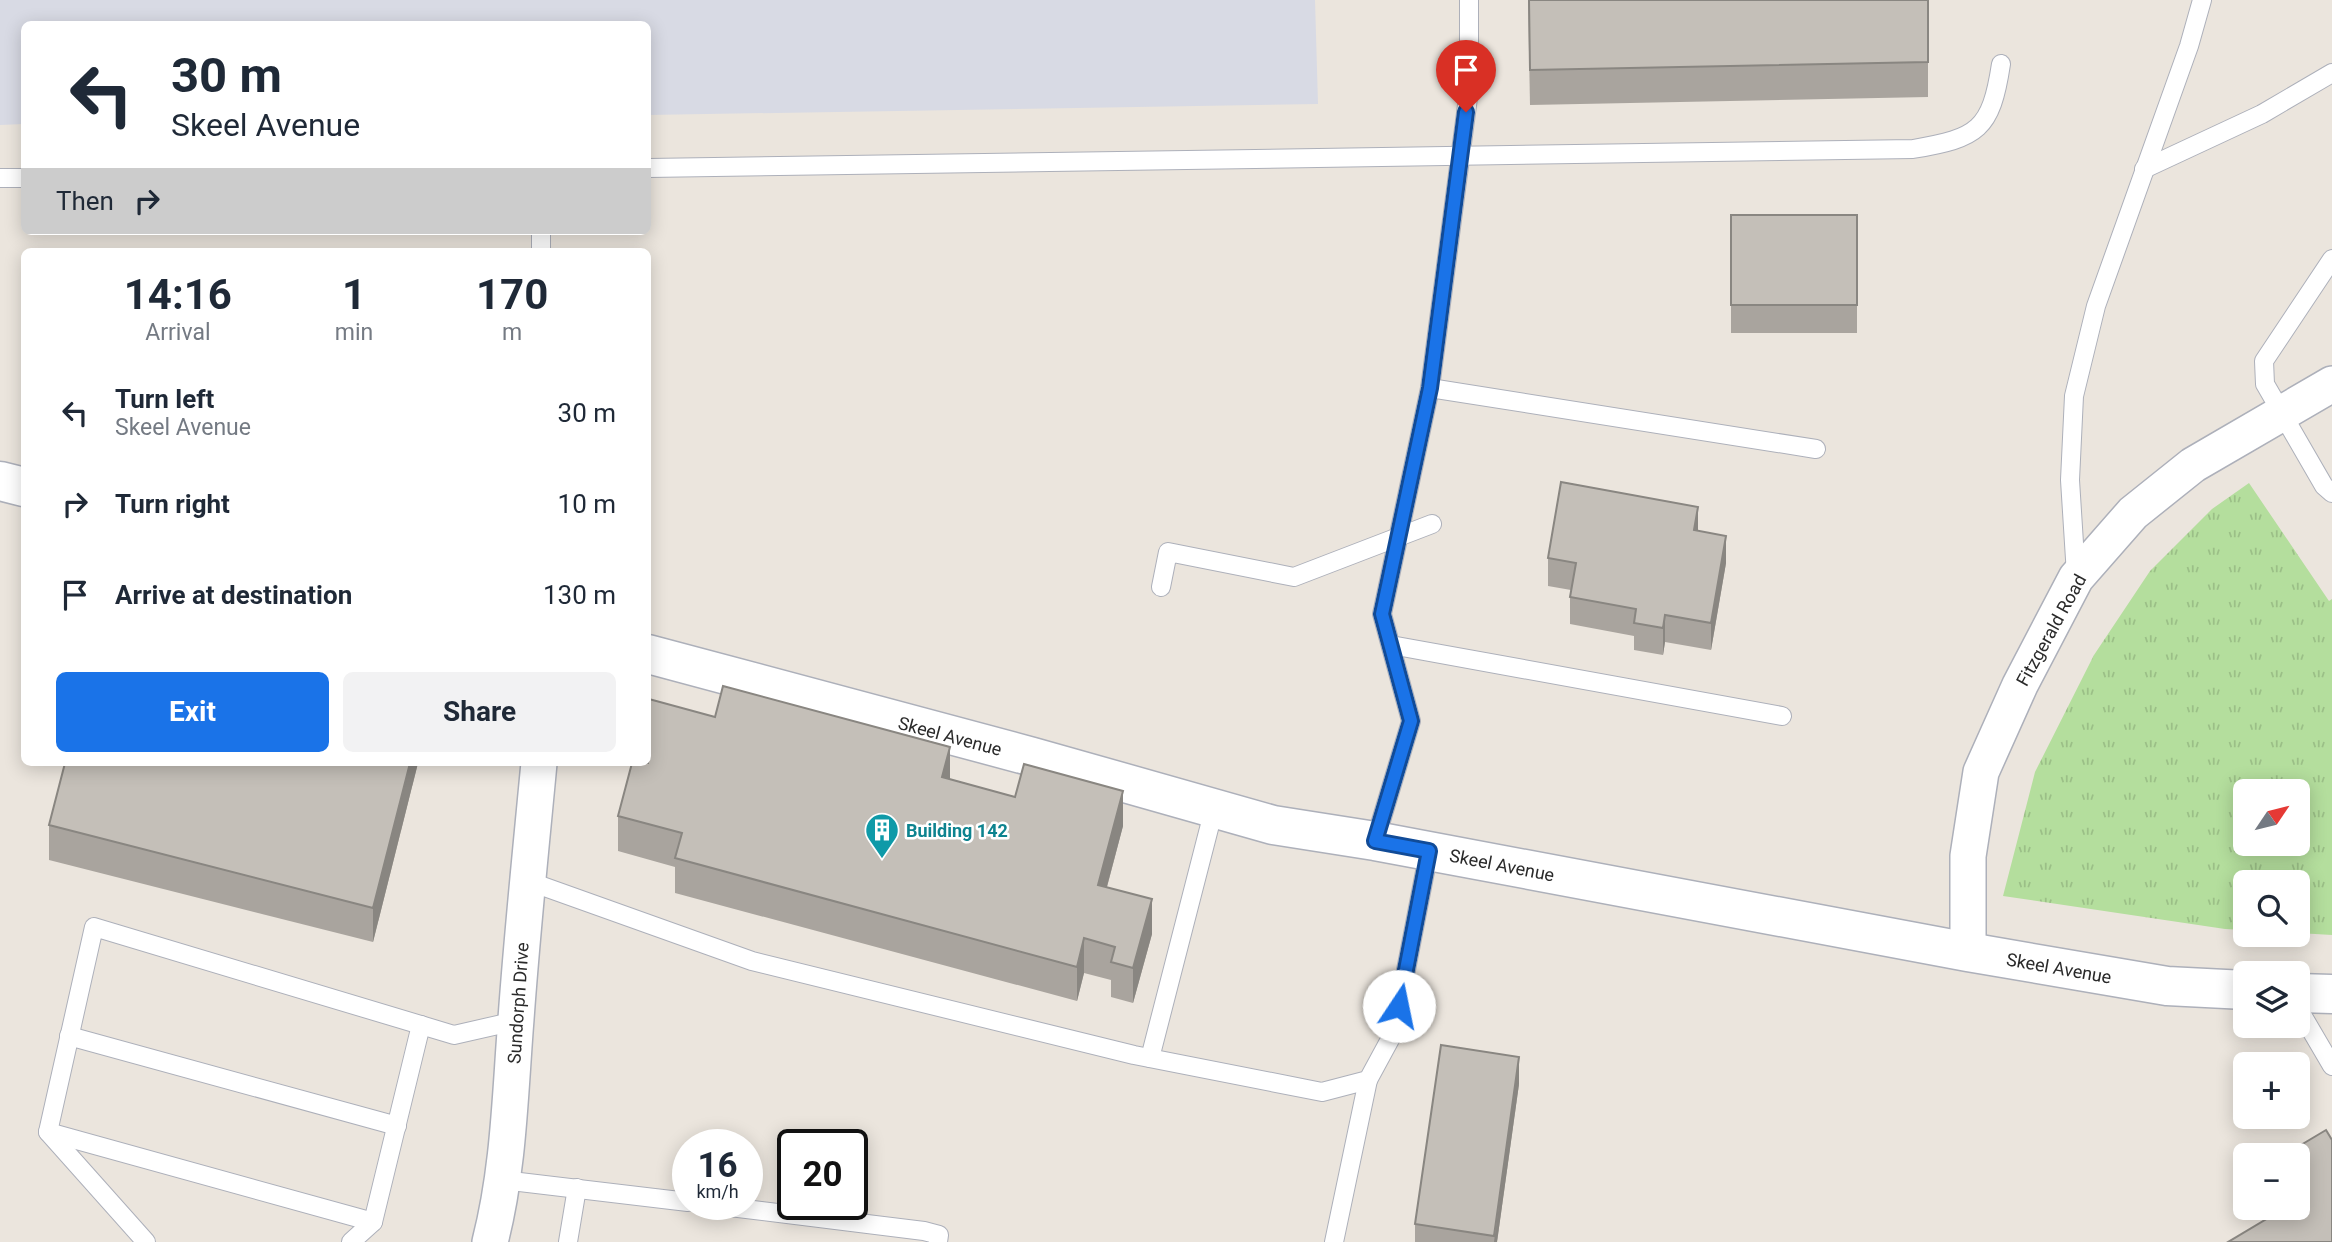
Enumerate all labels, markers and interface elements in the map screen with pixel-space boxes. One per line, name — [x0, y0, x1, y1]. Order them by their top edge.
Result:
pin — [1436, 40, 1496, 112]
text: 30 m — [171, 47, 282, 104]
icon: left — [56, 49, 147, 140]
icon: arrive — [1447, 51, 1485, 89]
text: Skeel Avenue — [171, 106, 360, 144]
icon: right — [128, 182, 166, 220]
text: Then — [56, 186, 114, 216]
text: 14:16 — [124, 270, 232, 319]
text: 1 — [342, 270, 366, 319]
text: 170 — [476, 270, 548, 319]
text: Arrival — [145, 319, 211, 346]
text: min — [335, 319, 373, 346]
text: m — [502, 319, 522, 346]
text: Turn left — [115, 384, 214, 414]
icon: left — [56, 394, 94, 432]
text: 30 m — [558, 398, 616, 428]
text: Skeel Avenue — [115, 414, 251, 441]
icon: right — [56, 485, 94, 523]
text: Turn right — [115, 489, 230, 519]
text: 10 m — [558, 489, 616, 519]
street label: Fitzgerald Road — [2012, 570, 2090, 690]
icon: arrive — [56, 576, 94, 614]
text: Arrive at destination — [115, 580, 352, 610]
text: 130 m — [543, 580, 616, 610]
button: Exit — [56, 672, 329, 752]
button: Share — [343, 672, 616, 752]
street label: Skeel Avenue — [896, 712, 1004, 760]
north arrow — [2233, 779, 2310, 856]
map controls — [2233, 779, 2310, 1220]
building icon: Building 142 — [863, 811, 901, 860]
place label: Building 142 — [906, 820, 1008, 841]
street label: Skeel Avenue — [1448, 845, 1556, 885]
button: search — [2233, 870, 2310, 947]
street label: Sundorph Drive — [503, 941, 533, 1065]
street label: Skeel Avenue — [2005, 948, 2113, 988]
button: layers — [2233, 961, 2310, 1038]
position arrow — [1362, 969, 1436, 1043]
button: + — [2233, 1052, 2310, 1129]
speed limit sign: 20 — [777, 1129, 868, 1220]
button: − — [2233, 1143, 2310, 1220]
text: 16 — [697, 1145, 738, 1186]
text: km/h — [696, 1181, 739, 1202]

